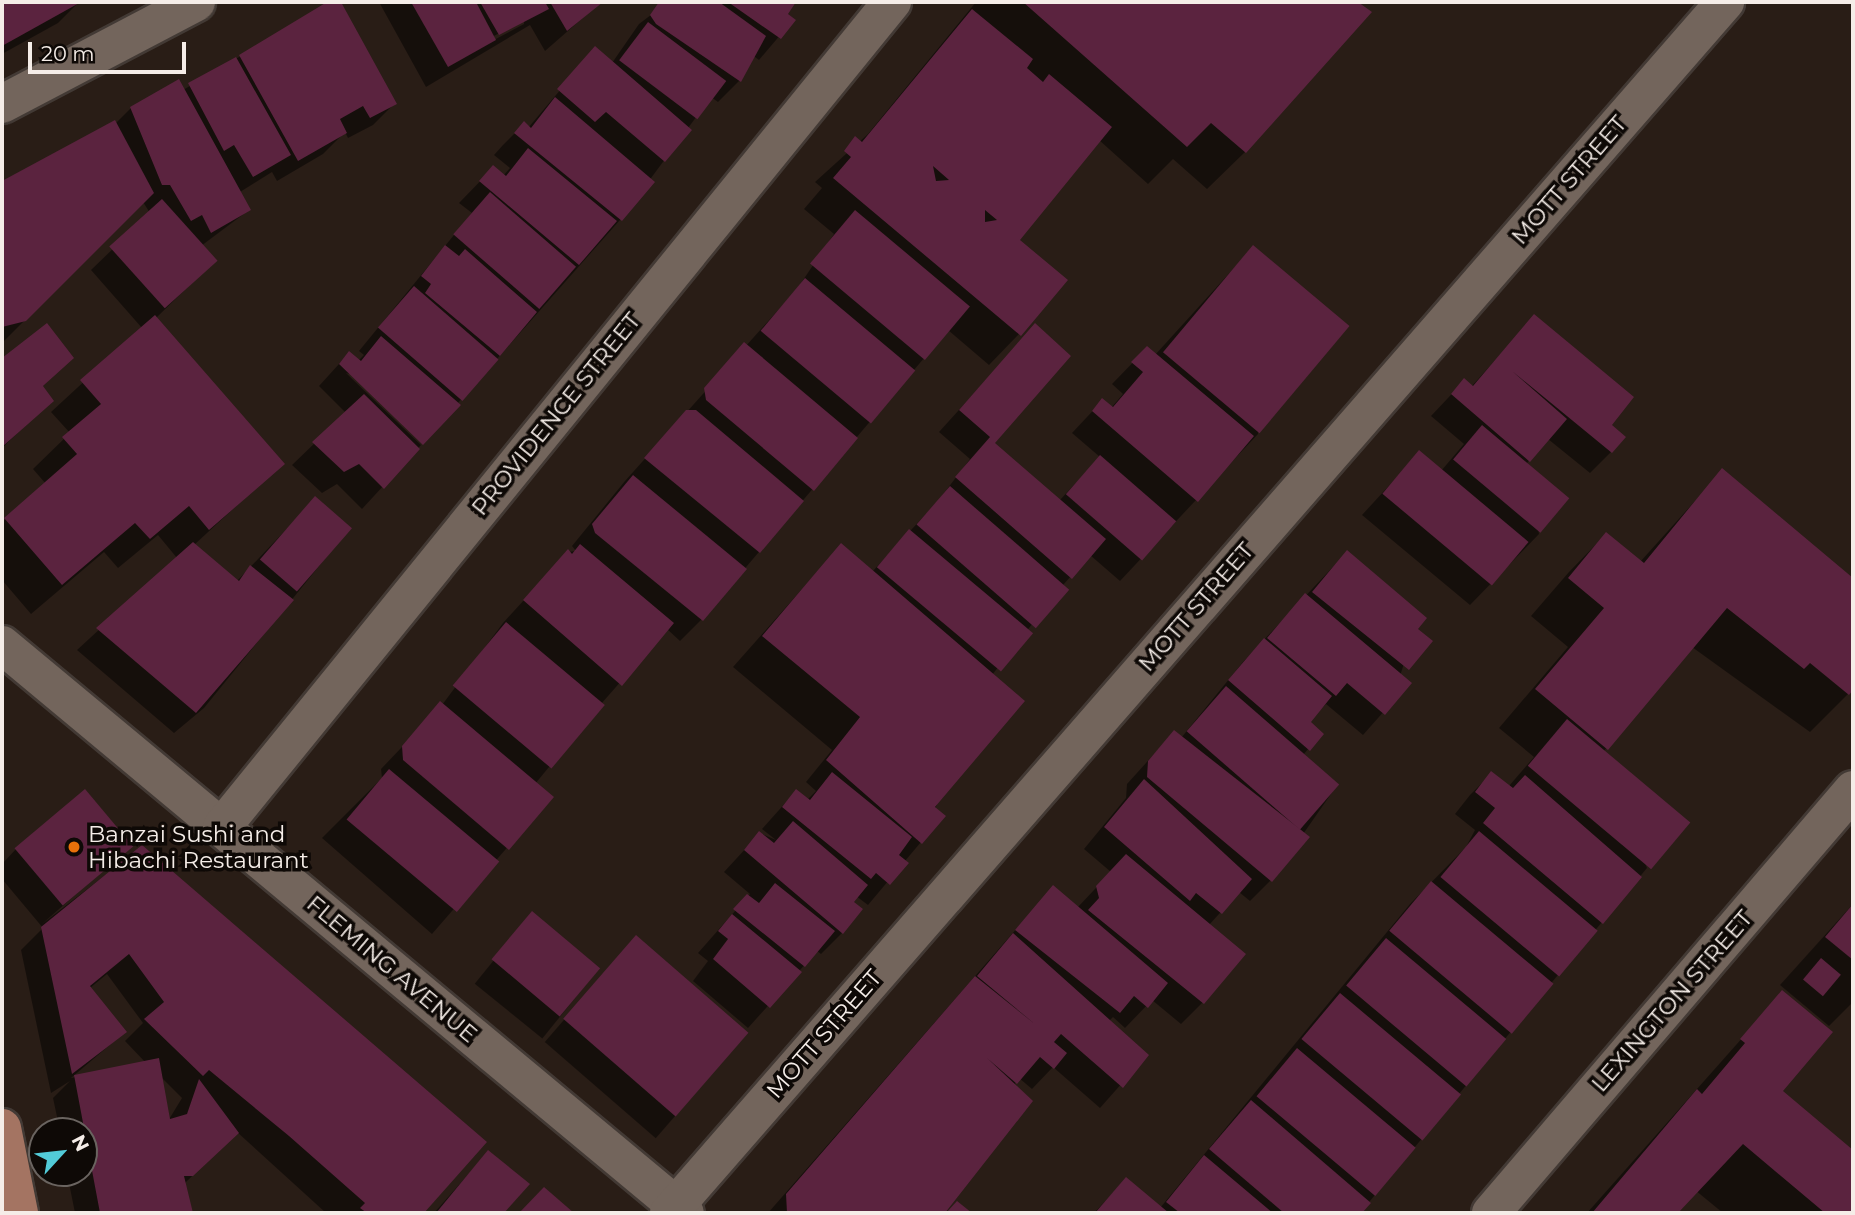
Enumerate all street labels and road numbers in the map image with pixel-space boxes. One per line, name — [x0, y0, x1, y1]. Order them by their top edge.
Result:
street label: MOTT STREET — [1506, 110, 1632, 250]
street label: PROVIDENCE STREET — [466, 307, 646, 521]
street label: MOTT STREET — [1133, 537, 1259, 677]
street label: FLEMING AVENUE — [301, 890, 483, 1048]
street label: LEXINGTON STREET — [1586, 905, 1758, 1097]
street label: MOTT STREET — [761, 964, 887, 1104]

